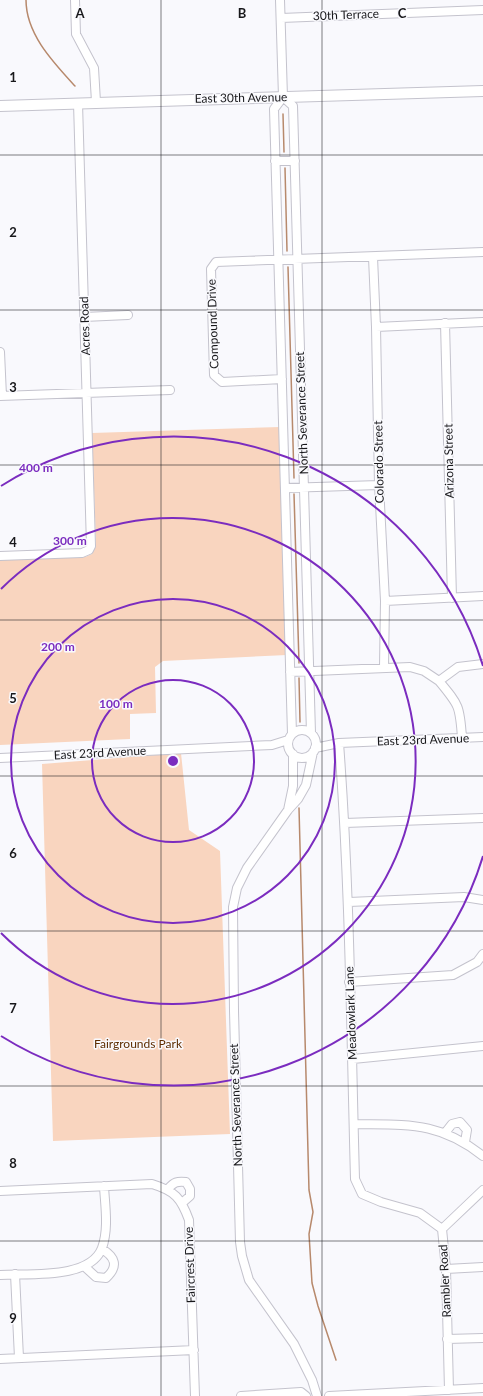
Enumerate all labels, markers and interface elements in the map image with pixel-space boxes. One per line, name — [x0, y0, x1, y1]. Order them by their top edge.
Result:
text: A — [74, 5, 85, 21]
text: B — [238, 5, 247, 21]
text: C — [398, 5, 407, 21]
street label: 30th Terrace — [313, 6, 379, 23]
text: 1 — [9, 69, 17, 85]
street label: East 30th Avenue — [195, 89, 287, 106]
text: 2 — [9, 224, 17, 240]
street label: Compound Drive — [203, 279, 222, 369]
street label: Acres Road — [76, 296, 93, 356]
street label: North Severance Street — [292, 351, 311, 475]
text: 3 — [9, 379, 17, 395]
street label: Colorado Street — [370, 420, 387, 504]
street label: Arizona Street — [440, 423, 457, 499]
text: 400 m — [19, 460, 53, 475]
text: 300 m — [53, 533, 87, 548]
text: 4 — [9, 534, 17, 550]
text: 200 m — [41, 639, 75, 654]
text: 5 — [9, 690, 17, 706]
text: 100 m — [99, 696, 133, 711]
street label: East 23rd Avenue — [376, 730, 470, 749]
street label: East 23rd Avenue — [53, 743, 147, 762]
centre of rings — [166, 754, 180, 768]
text: 6 — [9, 845, 17, 861]
street label: Meadowlark Lane — [341, 966, 360, 1060]
text: 7 — [9, 1000, 17, 1016]
park label: Fairgrounds Park — [94, 1036, 183, 1051]
street label: North Severance Street — [226, 1043, 245, 1167]
text: 8 — [9, 1155, 17, 1171]
street label: Faircrest Drive — [181, 1227, 198, 1303]
street label: Rambler Road — [435, 1244, 454, 1318]
text: 9 — [9, 1310, 17, 1326]

